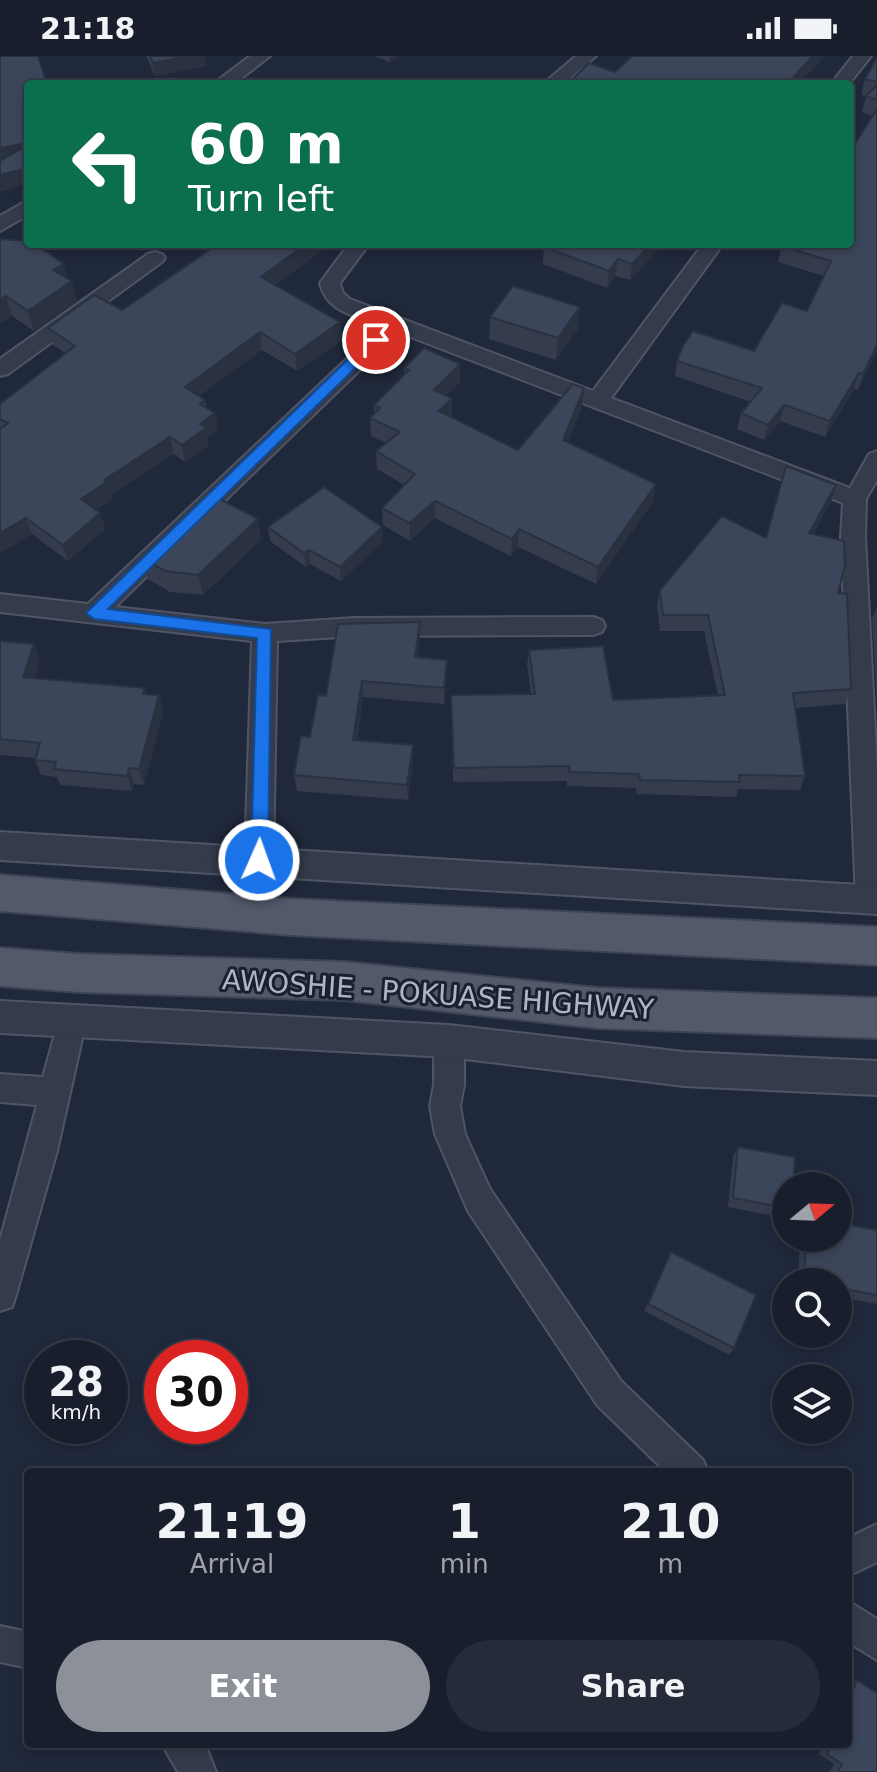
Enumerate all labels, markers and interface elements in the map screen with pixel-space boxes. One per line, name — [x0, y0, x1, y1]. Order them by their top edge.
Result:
text: 21:18 — [40, 11, 136, 46]
text: 60 m — [188, 111, 344, 176]
icon: left — [56, 112, 160, 216]
text: Turn left — [188, 178, 334, 219]
pin — [342, 306, 410, 374]
icon: arrive — [354, 318, 398, 362]
position arrow — [217, 818, 301, 902]
street label: AWOSHIE - POKUASE HIGHWAY — [221, 963, 656, 1026]
north arrow — [772, 1172, 852, 1252]
map controls — [772, 1172, 852, 1444]
button: search — [772, 1268, 852, 1348]
speed limit sign: 30 — [144, 1340, 248, 1444]
text: 28 — [48, 1359, 104, 1405]
button: layers — [772, 1364, 852, 1444]
text: km/h — [51, 1400, 101, 1424]
text: 21:19 — [155, 1493, 308, 1549]
text: 1 — [448, 1493, 481, 1549]
text: 210 — [620, 1493, 720, 1549]
text: Arrival — [190, 1549, 274, 1579]
text: min — [440, 1549, 489, 1579]
text: m — [658, 1549, 683, 1579]
button: Exit — [56, 1640, 430, 1732]
button: Share — [446, 1640, 820, 1732]

